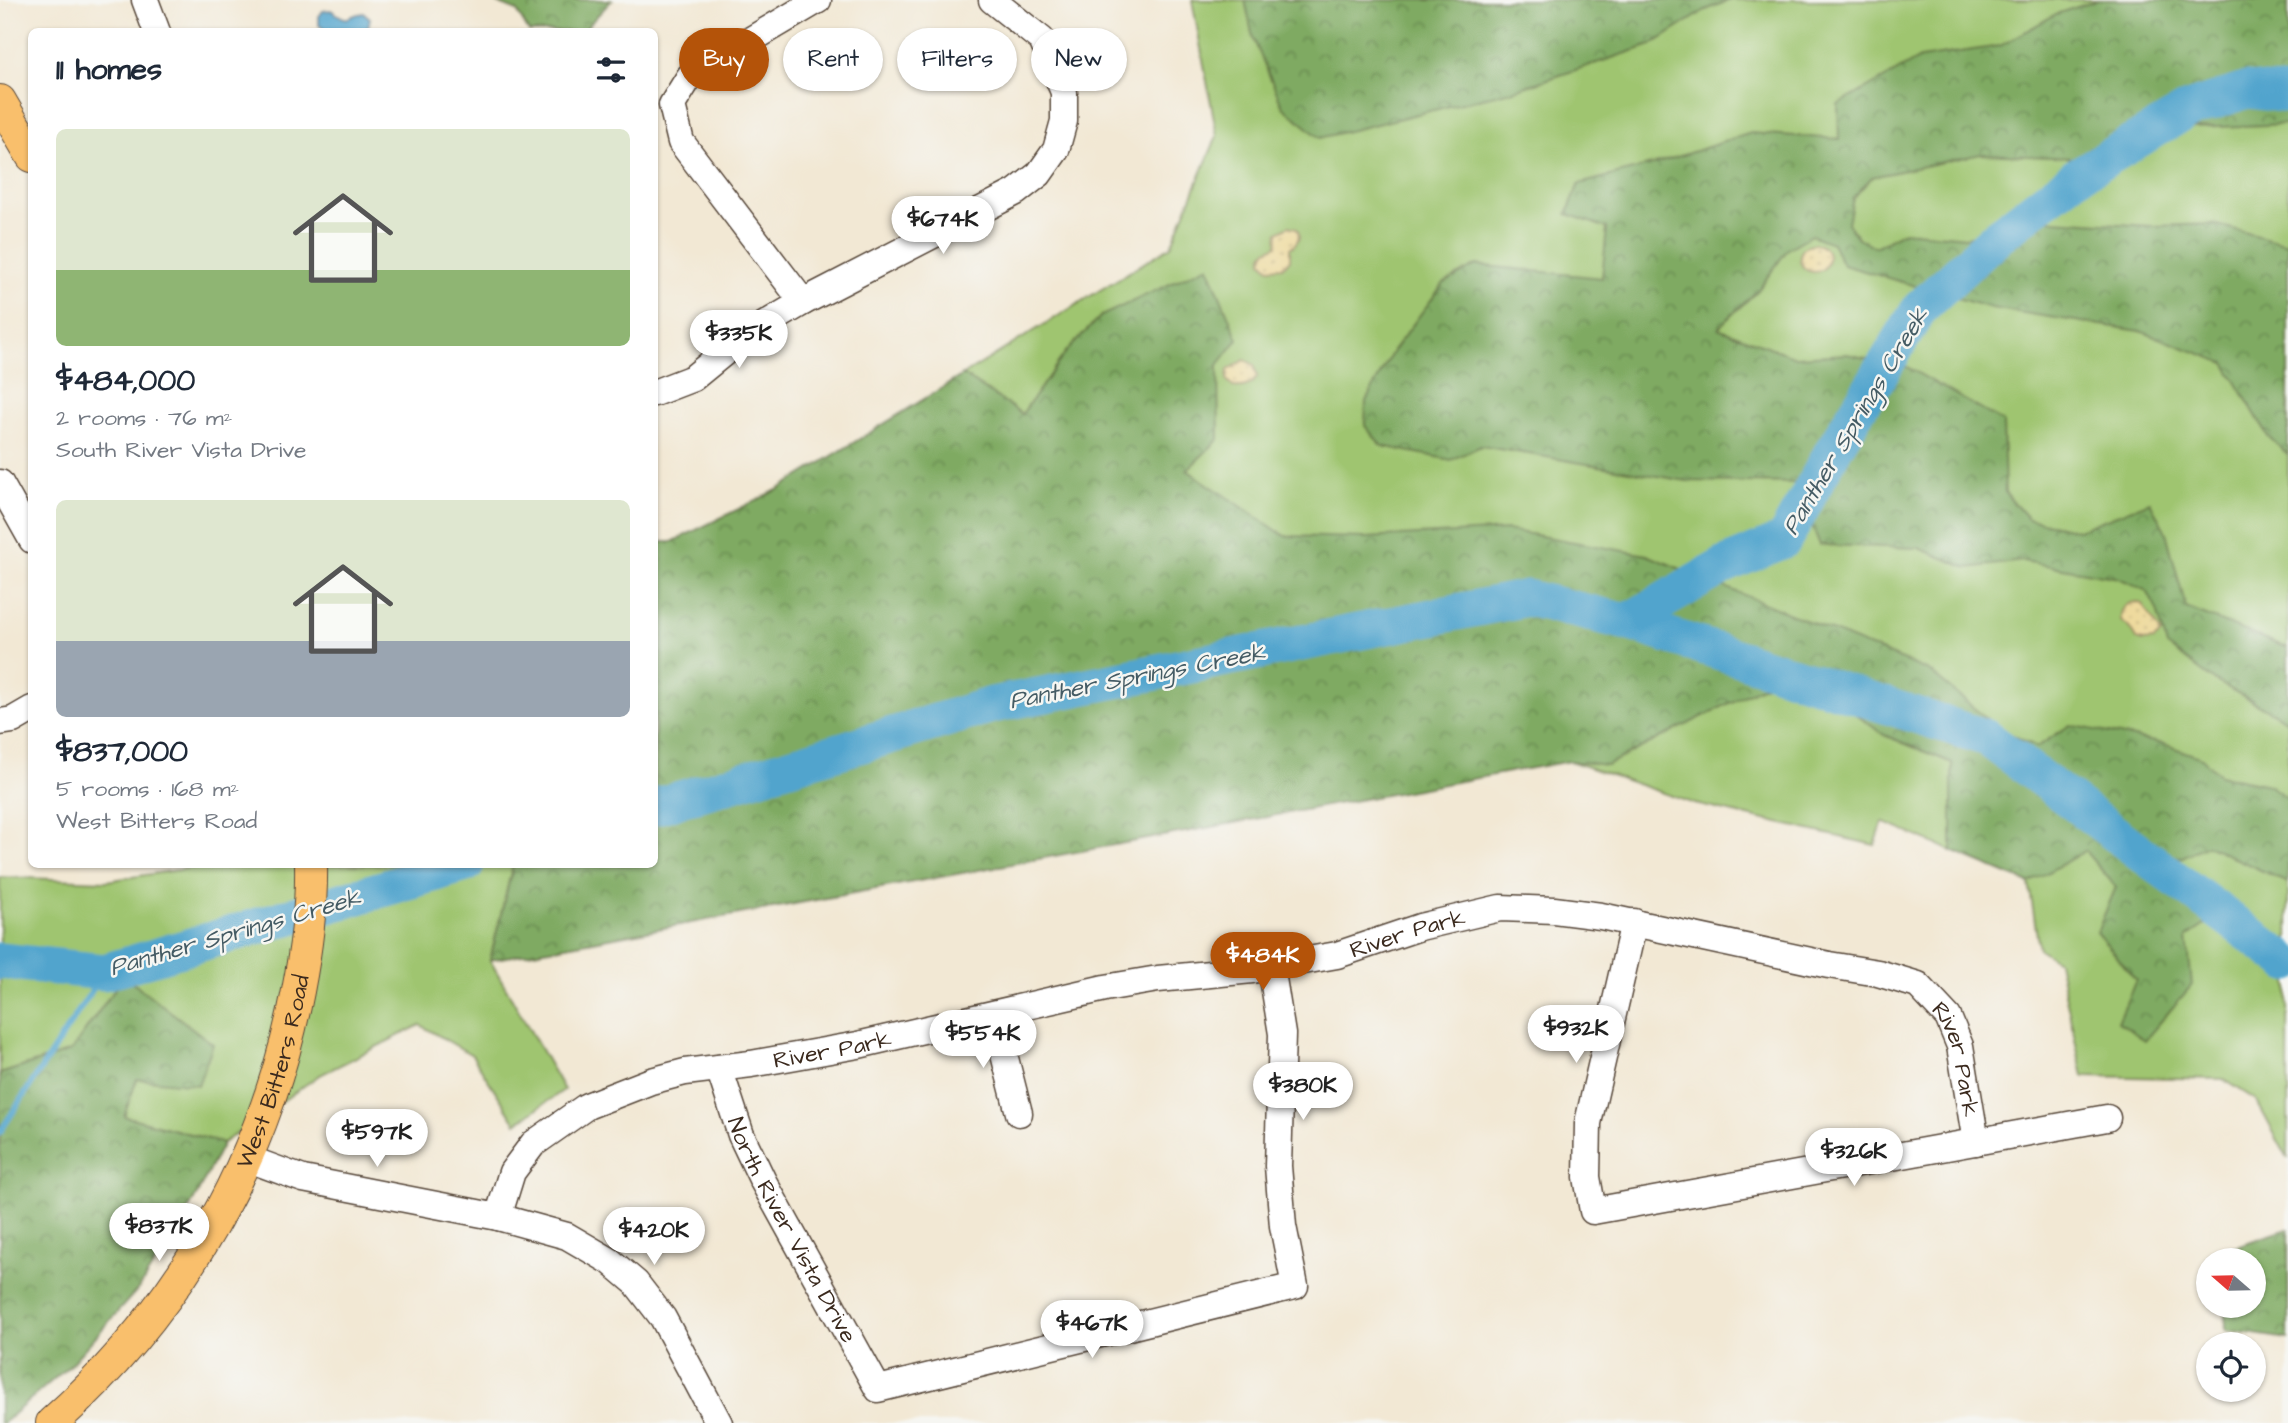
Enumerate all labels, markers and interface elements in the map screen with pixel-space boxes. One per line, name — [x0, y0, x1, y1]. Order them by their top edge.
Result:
chip: Buy — [679, 28, 769, 91]
chip: Rent — [783, 28, 883, 91]
chip: Filters — [897, 28, 1017, 91]
chip: New — [1031, 28, 1127, 91]
text: 11 homes — [56, 49, 162, 91]
icon: filters — [592, 51, 630, 89]
icon: home — [280, 175, 406, 301]
pin: $674K — [894, 196, 992, 256]
text: $674K — [908, 203, 978, 235]
water label: Panther Springs Creek — [1774, 300, 1939, 542]
pin: $335K — [690, 310, 788, 370]
text: $335K — [706, 317, 772, 349]
text: $484,000 — [56, 360, 195, 402]
text: 2 rooms · 76 m² — [56, 402, 232, 434]
text: South River Vista Drive — [56, 434, 307, 466]
icon: home — [280, 546, 406, 672]
water label: Panther Springs Creek — [1007, 635, 1269, 719]
text: $837,000 — [56, 731, 188, 773]
text: 5 rooms · 168 m² — [56, 773, 239, 805]
text: West Bitters Road — [56, 805, 257, 837]
water label: Panther Springs Creek — [106, 881, 366, 986]
street label: River Park — [1346, 902, 1469, 967]
pin: $484K — [1214, 932, 1312, 992]
text: $484K — [1227, 939, 1299, 971]
street label: West Bitters Road — [228, 972, 318, 1174]
street label: River Park — [1924, 995, 1987, 1119]
pin: $932K — [1527, 1006, 1625, 1065]
pin: $554K — [934, 1010, 1032, 1070]
text: $932K — [1544, 1012, 1608, 1044]
text: $554K — [946, 1017, 1020, 1049]
street label: River Park — [771, 1023, 894, 1077]
pin: $380K — [1254, 1062, 1352, 1122]
text: $380K — [1269, 1069, 1337, 1101]
pin: $597K — [328, 1110, 426, 1169]
street label: North River Vista Drive — [719, 1113, 864, 1349]
text: $597K — [342, 1116, 412, 1148]
pin: $326K — [1805, 1128, 1903, 1188]
text: $326K — [1821, 1135, 1887, 1167]
pin: $837K — [110, 1204, 208, 1263]
pin: $420K — [605, 1208, 703, 1267]
text: $837K — [125, 1210, 193, 1242]
text: $420K — [619, 1214, 689, 1246]
north arrow — [2196, 1248, 2266, 1318]
map controls — [2196, 1248, 2266, 1402]
pin: $467K — [1043, 1300, 1141, 1360]
text: $467K — [1057, 1307, 1127, 1339]
button: locate — [2196, 1332, 2266, 1402]

